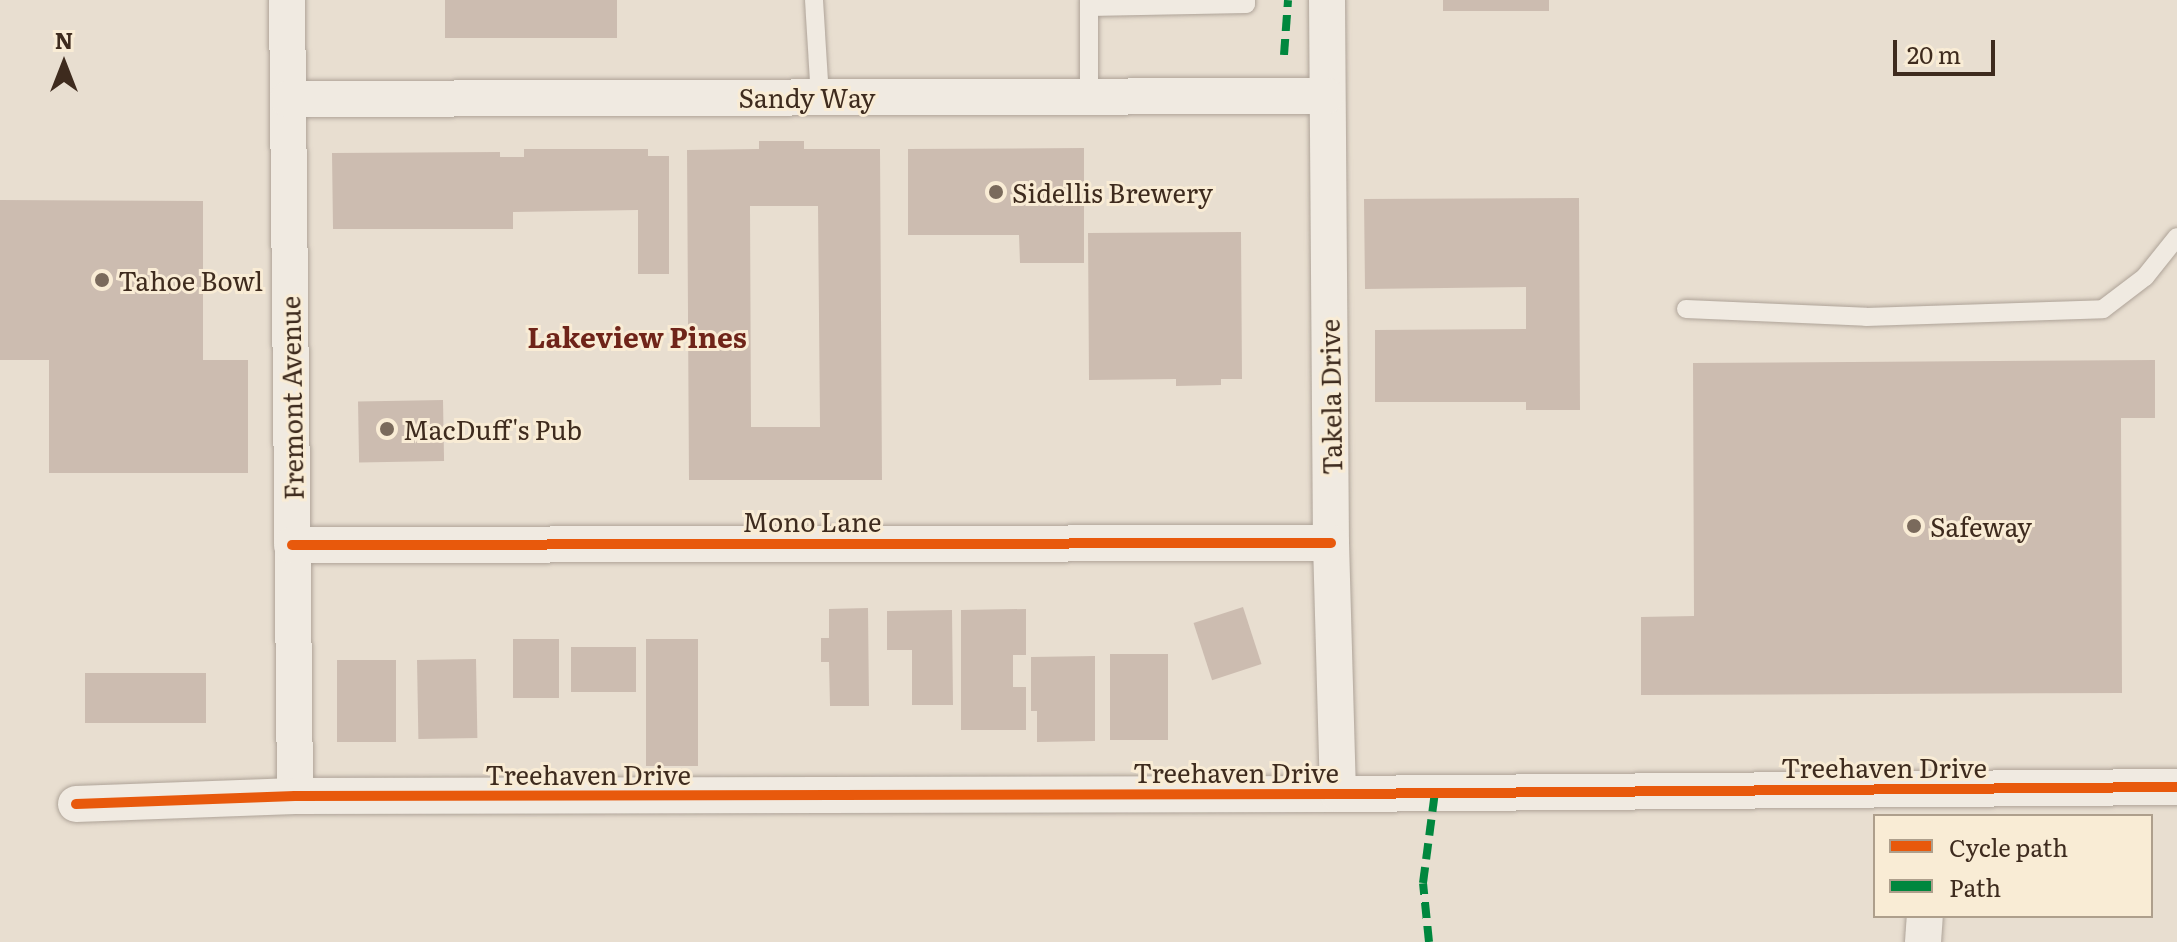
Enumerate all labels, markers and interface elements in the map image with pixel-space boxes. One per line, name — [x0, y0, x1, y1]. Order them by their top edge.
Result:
text: N — [55, 23, 73, 56]
north arrow — [24, 24, 104, 104]
scale bar — [1897, 24, 1999, 74]
text: 20 m — [1907, 36, 1961, 71]
street label: Sandy Way — [739, 81, 875, 113]
place label: Sidellis Brewery — [1012, 176, 1213, 208]
marker: Sidellis Brewery — [987, 183, 1005, 201]
place label: Tahoe Bowl — [118, 264, 263, 296]
marker: Tahoe Bowl — [93, 271, 111, 289]
street label: Fremont Avenue — [274, 296, 308, 500]
district label: Lakeview Pines — [527, 319, 747, 353]
street label: Takela Drive — [1313, 319, 1347, 475]
place label: MacDuff's Pub — [403, 413, 582, 445]
marker: MacDuff's Pub — [378, 420, 396, 438]
street label: Mono Lane — [743, 505, 881, 537]
place label: Safeway — [1930, 510, 2032, 542]
marker: Safeway — [1905, 517, 1923, 535]
street label: Treehaven Drive — [1781, 751, 1987, 783]
street label: Treehaven Drive — [1133, 756, 1339, 788]
street label: Treehaven Drive — [485, 758, 691, 790]
legend — [1873, 814, 2153, 918]
text: Cycle path — [1949, 829, 2068, 864]
text: Path — [1949, 869, 2001, 904]

